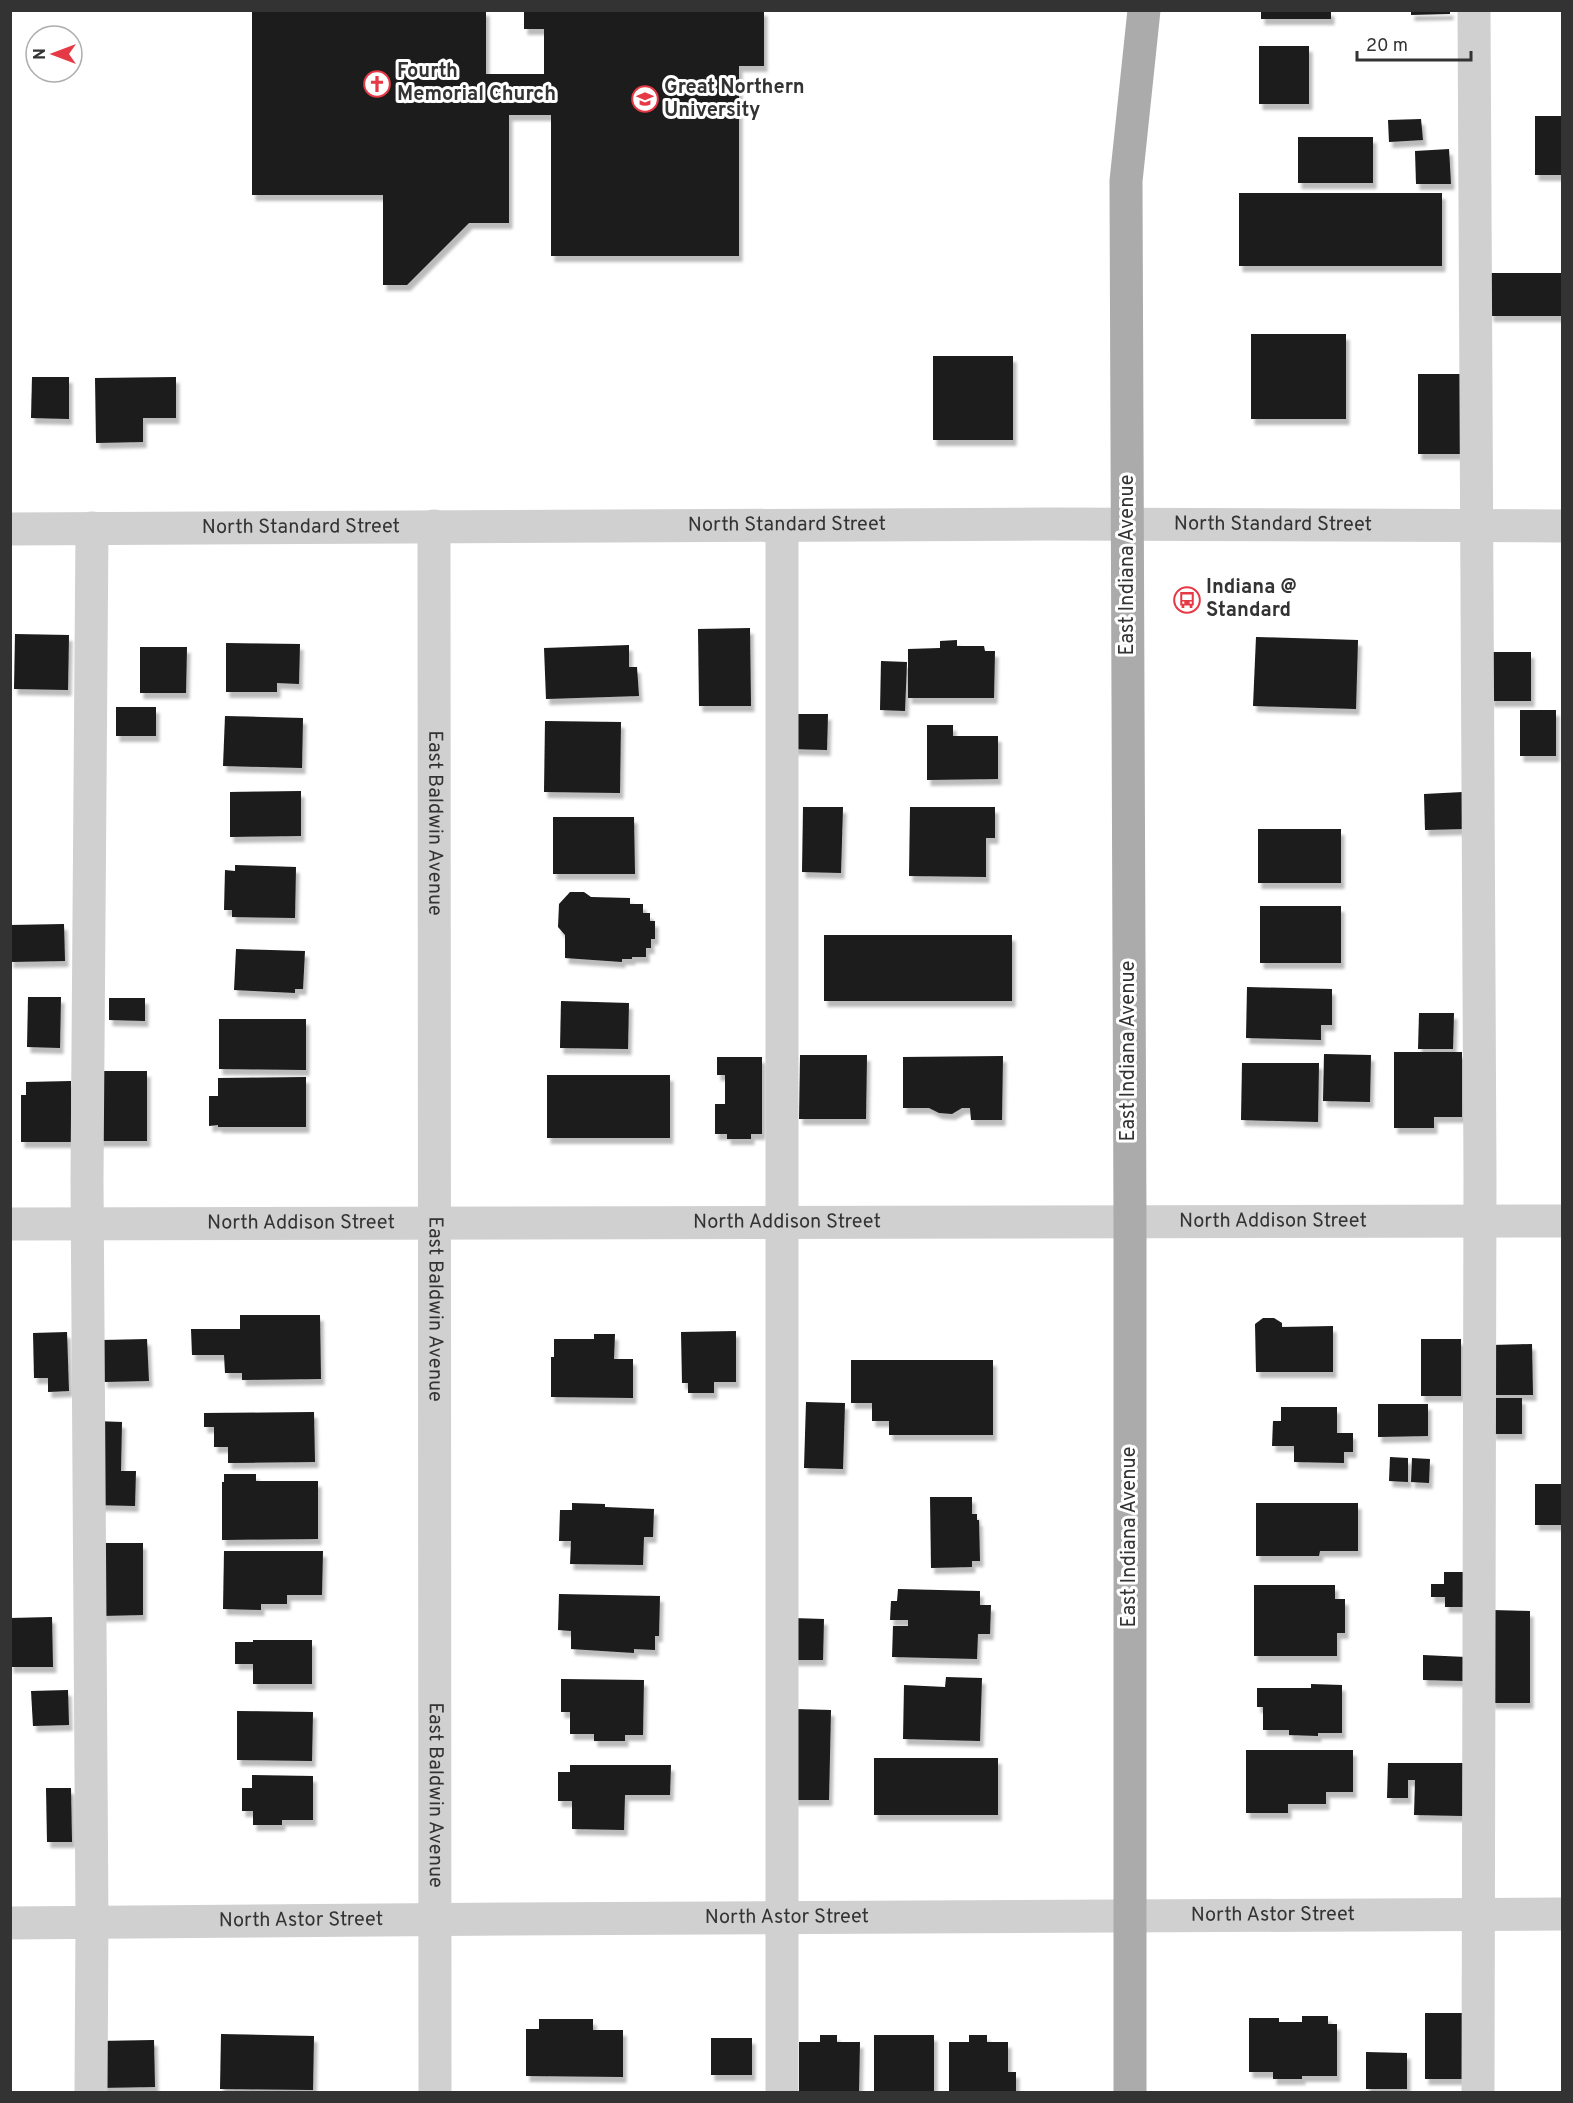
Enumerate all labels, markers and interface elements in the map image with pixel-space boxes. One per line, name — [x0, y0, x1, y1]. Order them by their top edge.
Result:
north arrow — [24, 24, 84, 84]
scale bar — [1357, 24, 1471, 62]
text: 20 m — [1366, 35, 1408, 58]
text: N — [31, 48, 51, 60]
place label: Fourth Memorial Church — [397, 59, 556, 108]
church icon: Fourth Memorial Church — [362, 69, 392, 99]
place label: Great Northern University — [664, 75, 805, 124]
school or university icon: Great Northern University — [630, 84, 660, 114]
street label: East Indiana Avenue — [1115, 475, 1141, 655]
street label: North Standard Street — [1174, 511, 1372, 538]
street label: North Standard Street — [688, 512, 886, 539]
street label: North Standard Street — [202, 514, 400, 541]
place label: Indiana @ Standard — [1206, 575, 1297, 624]
bus stop icon: Indiana @ Standard — [1172, 585, 1202, 615]
street label: East Baldwin Avenue — [421, 730, 447, 916]
street label: East Indiana Avenue — [1116, 961, 1142, 1141]
street label: North Addison Street — [1179, 1208, 1367, 1235]
street label: North Addison Street — [693, 1209, 881, 1236]
street label: North Addison Street — [207, 1210, 395, 1237]
street label: East Baldwin Avenue — [421, 1216, 448, 1402]
street label: East Indiana Avenue — [1117, 1447, 1143, 1627]
street label: East Baldwin Avenue — [422, 1702, 448, 1888]
street label: North Astor Street — [1191, 1902, 1355, 1929]
street label: North Astor Street — [705, 1904, 869, 1931]
street label: North Astor Street — [219, 1907, 383, 1934]

